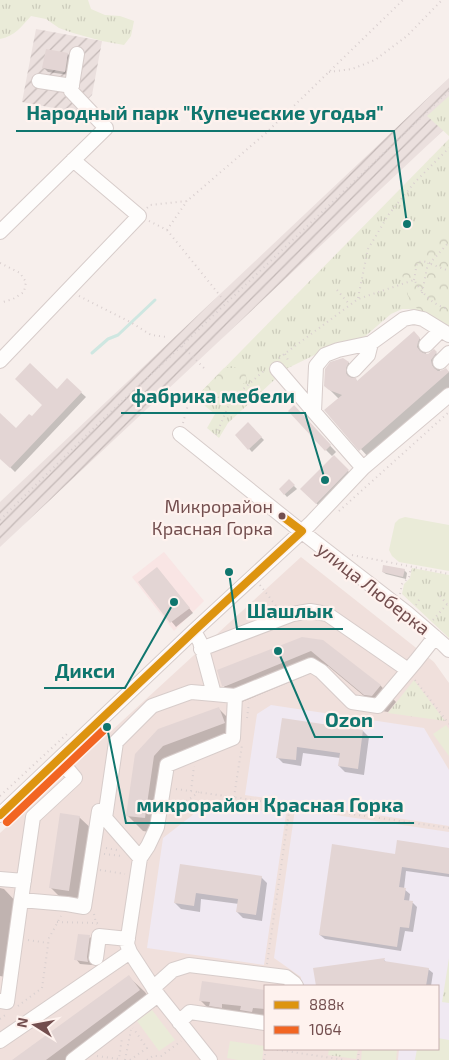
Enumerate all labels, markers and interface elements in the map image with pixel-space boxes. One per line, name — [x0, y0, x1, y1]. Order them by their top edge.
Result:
callout: Народный парк "Купеческие угодья" — [16, 96, 394, 131]
text: Народный парк "Купеческие угодья" — [26, 100, 384, 124]
callout: фабрика мебели — [121, 378, 305, 413]
text: фабрика мебели — [131, 383, 295, 407]
place label: Микрорайон Красная Горка — [152, 495, 273, 539]
marker: Микрорайон Красная Горка — [277, 511, 287, 521]
street label: улица Люберка — [312, 537, 435, 640]
callout: Шашлык — [237, 594, 343, 629]
text: Шашлык — [247, 598, 333, 622]
callout: Дикси — [44, 653, 125, 688]
text: Дикси — [55, 658, 115, 682]
callout: Ozon — [315, 702, 383, 737]
text: Ozon — [325, 707, 373, 731]
callout: микрорайон Красная Горка — [126, 788, 414, 823]
text: микрорайон Красная Горка — [136, 792, 404, 816]
legend — [264, 985, 439, 1050]
text: 888к — [309, 995, 344, 1013]
north arrow — [10, 1000, 60, 1050]
text: N — [12, 1016, 31, 1029]
text: 1064 — [309, 1020, 342, 1038]

